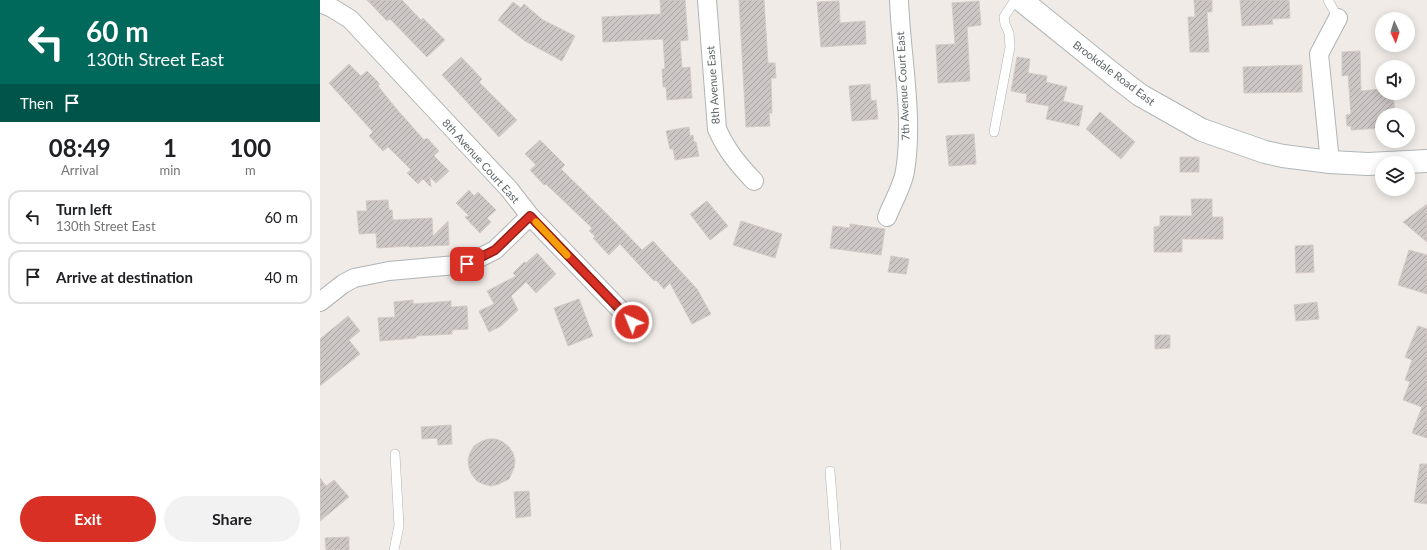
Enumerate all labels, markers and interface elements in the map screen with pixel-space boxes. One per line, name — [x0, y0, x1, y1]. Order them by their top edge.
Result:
north arrow — [1375, 12, 1415, 52]
map controls — [1375, 12, 1415, 196]
text: 60 m — [86, 14, 149, 48]
icon: left — [20, 16, 72, 68]
street label: 7th Avenue Court East — [893, 31, 912, 141]
street label: Brookdale Road East — [1071, 38, 1158, 108]
street label: 8th Avenue East — [703, 45, 722, 125]
text: 130th Street East — [86, 48, 224, 70]
button: sound — [1375, 60, 1415, 100]
icon: arrive — [61, 92, 83, 114]
text: Then — [20, 94, 53, 112]
button: search — [1375, 108, 1415, 148]
street label: 8th Avenue Court East — [440, 116, 523, 206]
text: 08:49 — [49, 133, 111, 162]
text: 1 — [163, 133, 177, 162]
text: 100 — [229, 133, 271, 162]
button: layers — [1375, 156, 1415, 196]
text: Arrival — [61, 162, 98, 178]
text: min — [160, 162, 181, 178]
text: m — [245, 162, 256, 178]
text: Turn left — [56, 200, 112, 218]
icon: left — [22, 206, 44, 228]
text: 60 m — [264, 208, 298, 226]
text: 130th Street East — [56, 218, 156, 234]
pin — [450, 247, 484, 281]
icon: arrive — [456, 253, 478, 275]
icon: arrive — [22, 266, 44, 288]
text: Arrive at destination — [56, 268, 193, 286]
text: 40 m — [264, 268, 298, 286]
position arrow — [611, 301, 653, 343]
button: Exit — [20, 496, 156, 542]
button: Share — [164, 496, 300, 542]

